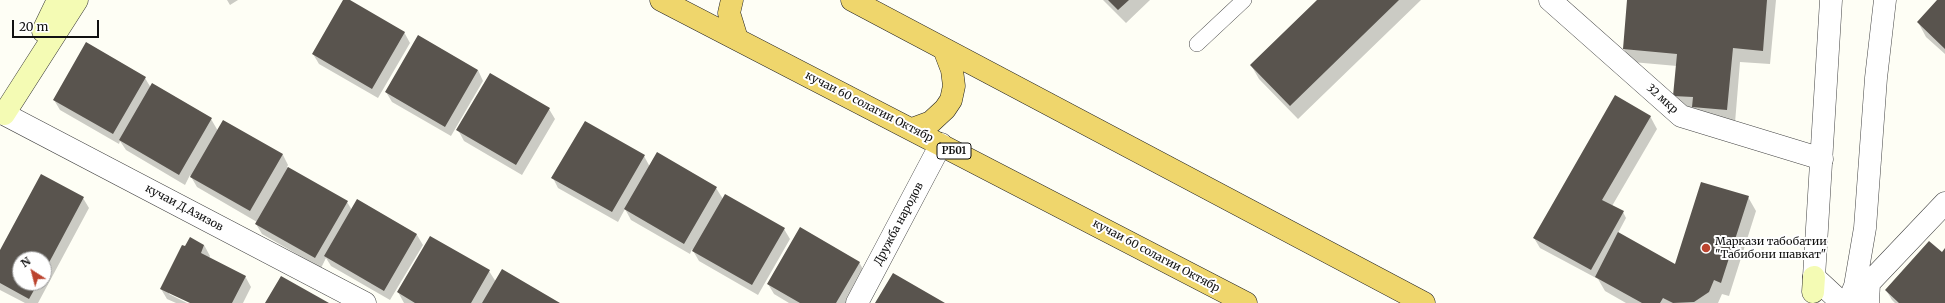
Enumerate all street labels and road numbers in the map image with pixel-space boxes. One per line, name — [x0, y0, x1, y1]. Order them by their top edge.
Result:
street label: кучаи 60 солагии Октябр — [803, 69, 935, 145]
street label: 32 мкр — [1644, 81, 1680, 117]
road number: РБ01 — [937, 143, 971, 159]
street label: Дружба народов — [872, 180, 926, 268]
street label: кучаи Д.Азизов — [143, 182, 225, 234]
street label: кучаи 60 солагии Октябр — [1090, 217, 1222, 295]

